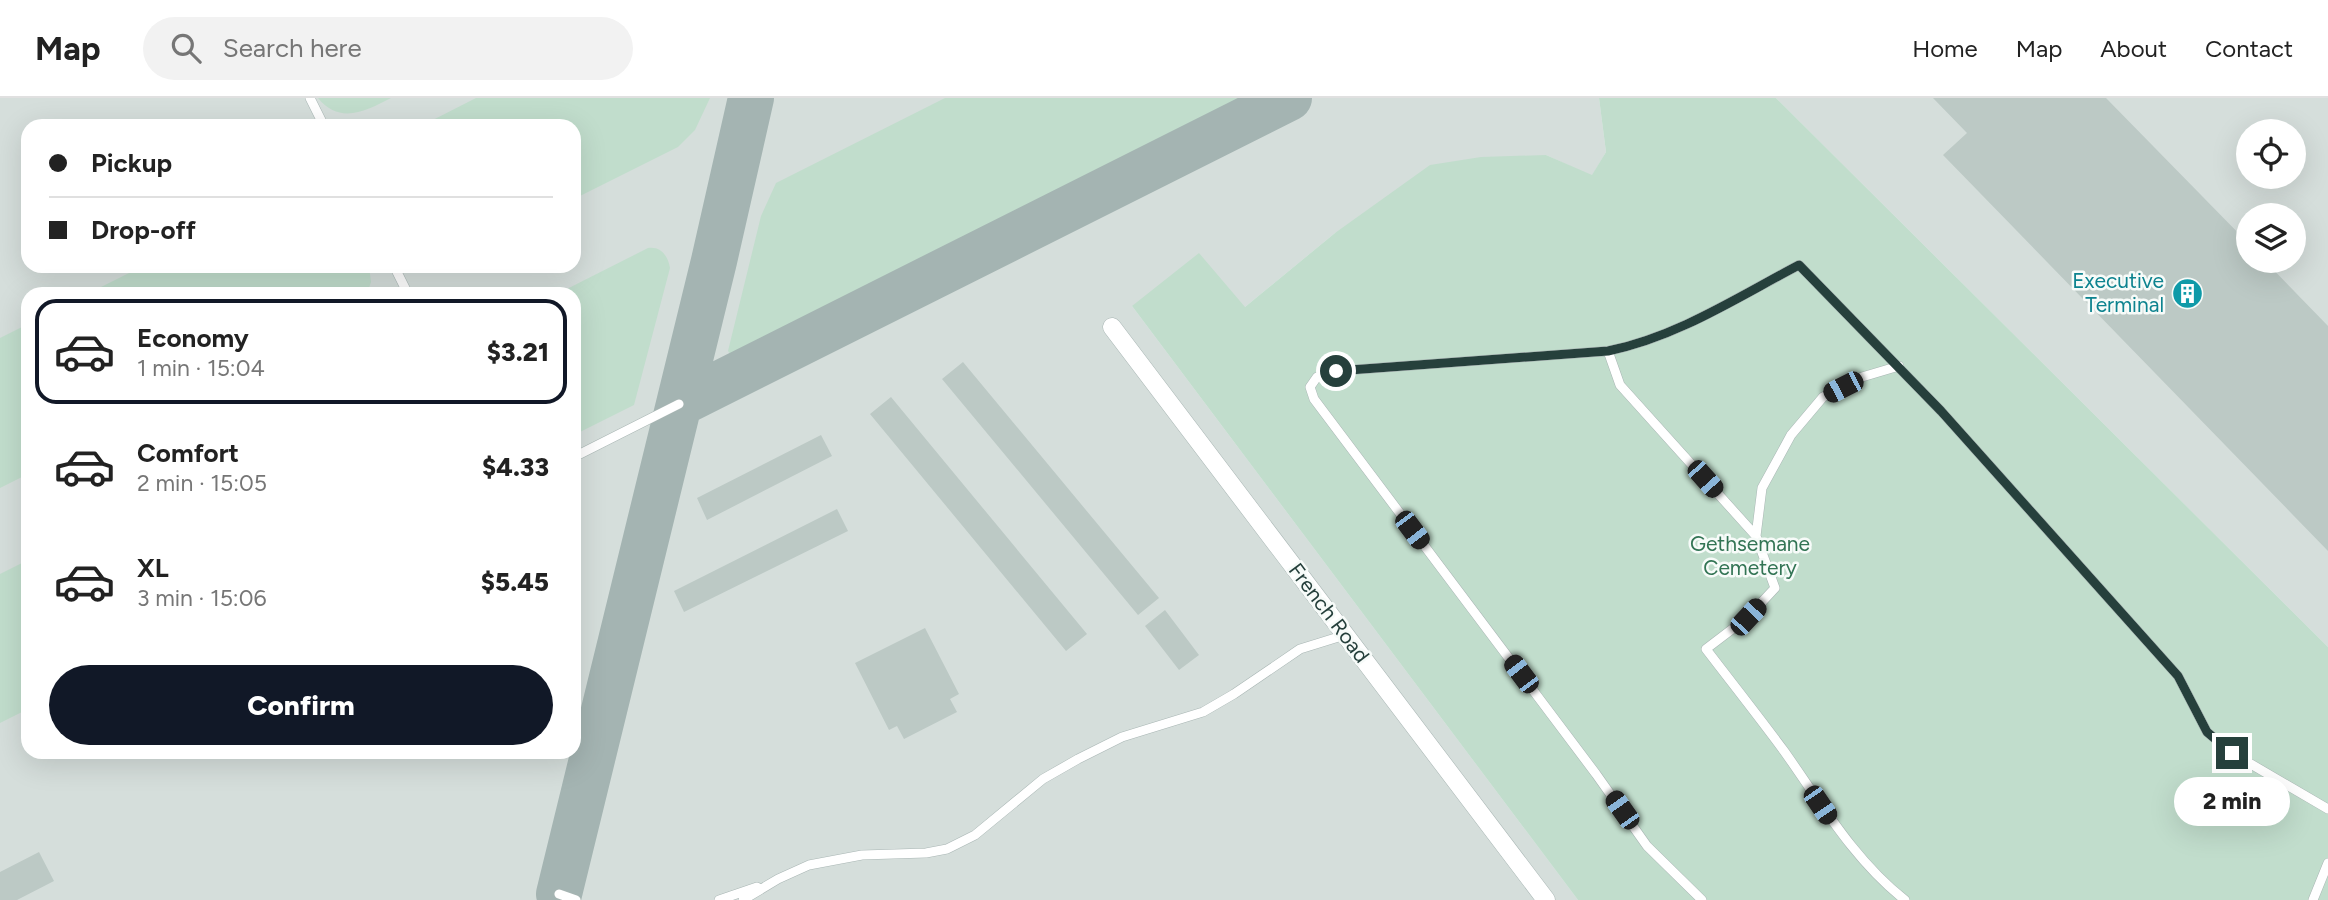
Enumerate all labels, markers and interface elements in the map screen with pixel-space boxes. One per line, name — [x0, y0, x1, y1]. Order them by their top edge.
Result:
search box — [143, 17, 633, 80]
text: Map — [35, 29, 101, 68]
icon: search — [167, 29, 205, 67]
text: Search here — [223, 32, 362, 64]
text: Home — [1912, 34, 1978, 63]
text: Map — [2016, 34, 2062, 63]
text: About — [2100, 34, 2167, 63]
text: Contact — [2205, 34, 2293, 63]
map controls — [2236, 119, 2306, 273]
button: locate — [2236, 119, 2306, 189]
text: Pickup — [91, 147, 172, 179]
button: layers — [2236, 203, 2306, 273]
text: Drop-off — [91, 214, 196, 246]
place label: Executive Terminal — [2072, 268, 2164, 317]
building icon: Executive Terminal — [2170, 276, 2204, 310]
icon: car — [53, 320, 116, 383]
text: Economy — [137, 322, 249, 354]
text: $3.21 — [487, 336, 549, 368]
text: 1 min · 15:04 — [137, 354, 265, 382]
route start — [1320, 355, 1352, 387]
car — [1820, 368, 1867, 406]
icon: car — [53, 435, 116, 498]
text: Comfort — [137, 437, 239, 469]
text: $4.33 — [482, 451, 549, 483]
car — [1684, 456, 1727, 502]
text: 2 min · 15:05 — [137, 469, 267, 497]
car — [1391, 507, 1434, 553]
park label: Gethsemane Cemetery — [1690, 531, 1810, 580]
icon: car — [53, 550, 116, 613]
text: XL — [137, 552, 169, 584]
street label: French Road — [1284, 558, 1375, 667]
text: $5.45 — [481, 566, 549, 598]
text: 3 min · 15:06 — [137, 584, 266, 612]
car — [1726, 594, 1771, 640]
car — [1500, 651, 1543, 697]
button: Confirm — [49, 665, 553, 745]
route end — [2216, 737, 2248, 769]
callout: 2 min — [2174, 778, 2290, 826]
car — [1800, 782, 1841, 828]
car — [1602, 787, 1643, 833]
text: 2 min — [2203, 787, 2261, 815]

